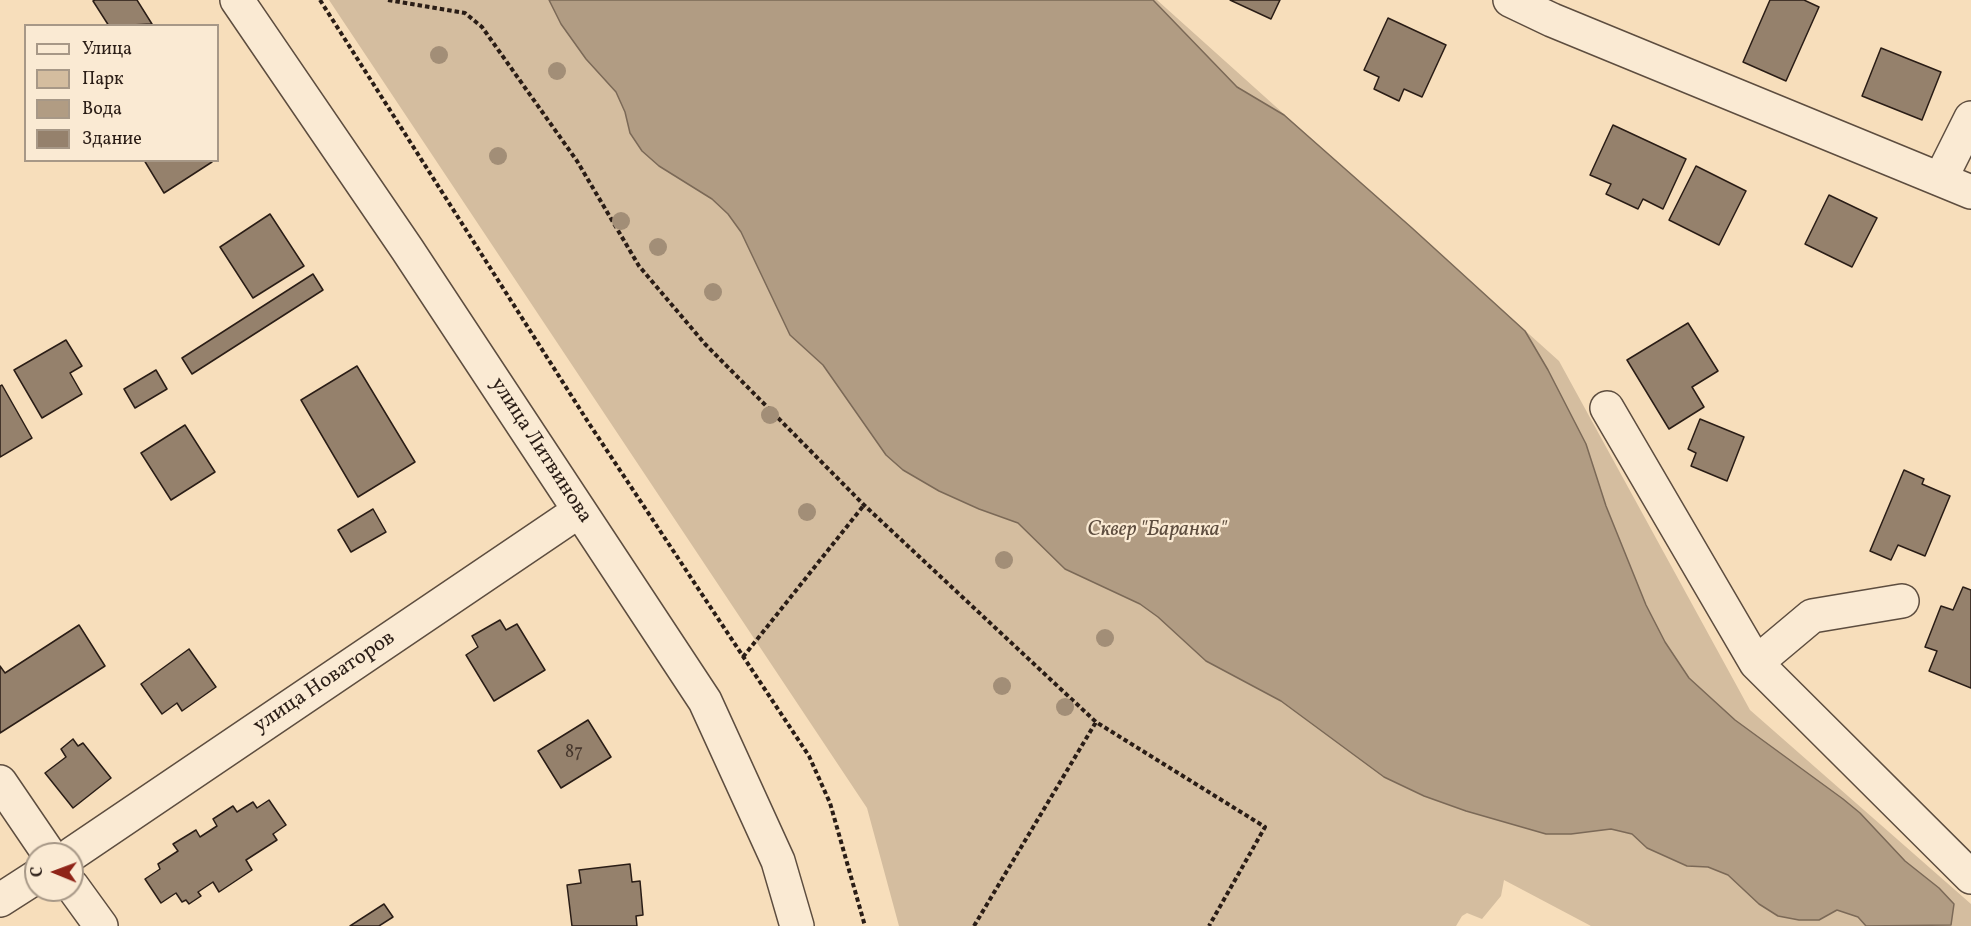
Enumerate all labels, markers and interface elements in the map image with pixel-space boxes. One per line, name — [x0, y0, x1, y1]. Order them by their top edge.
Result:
legend — [24, 24, 219, 162]
text: Улица — [82, 37, 132, 62]
text: Парк — [82, 67, 124, 92]
text: Вода — [82, 97, 122, 122]
text: Здание — [82, 127, 142, 152]
street label: улица Литвинова — [484, 373, 596, 529]
park label: Сквер "Баранка" — [1087, 518, 1227, 544]
street label: улица Новаторов — [249, 626, 401, 740]
house number: 87 — [565, 743, 583, 765]
north arrow — [24, 842, 84, 902]
text: С — [27, 866, 49, 877]

